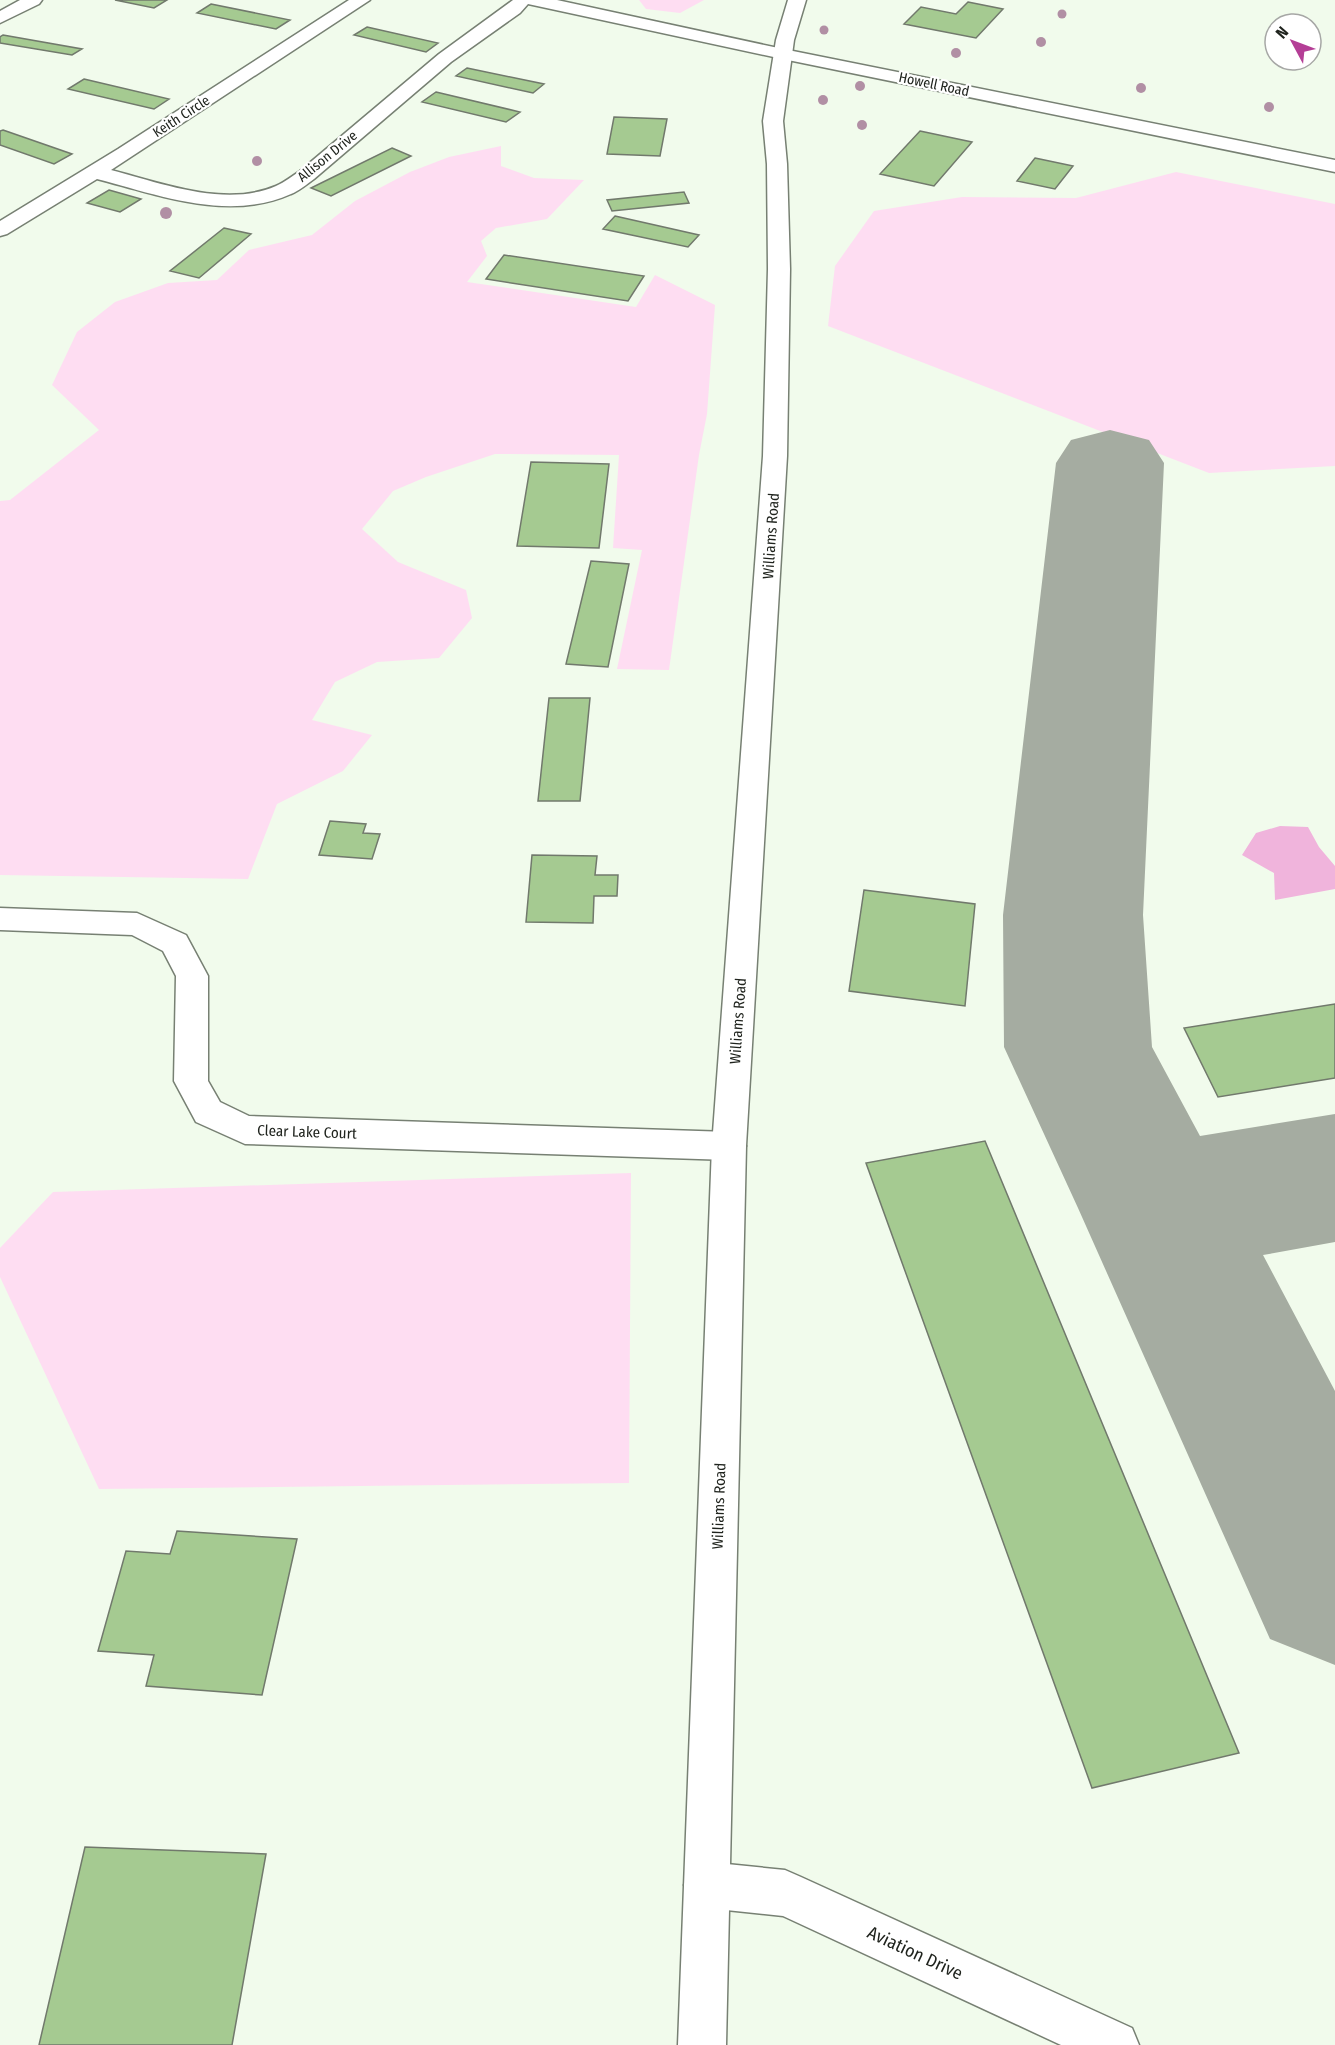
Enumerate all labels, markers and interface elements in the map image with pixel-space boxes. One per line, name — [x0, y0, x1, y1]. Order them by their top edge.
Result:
north arrow — [1263, 12, 1323, 72]
text: N — [1272, 23, 1292, 42]
street label: Howell Road — [897, 69, 971, 100]
street label: Keith Circle — [150, 92, 213, 141]
street label: Allison Drive — [294, 127, 361, 186]
street label: Williams Road — [759, 492, 783, 580]
street label: Williams Road — [726, 977, 750, 1065]
street label: Clear Lake Court — [257, 1121, 357, 1143]
street label: Williams Road — [708, 1462, 730, 1550]
street label: Aviation Drive — [864, 1921, 966, 1985]

